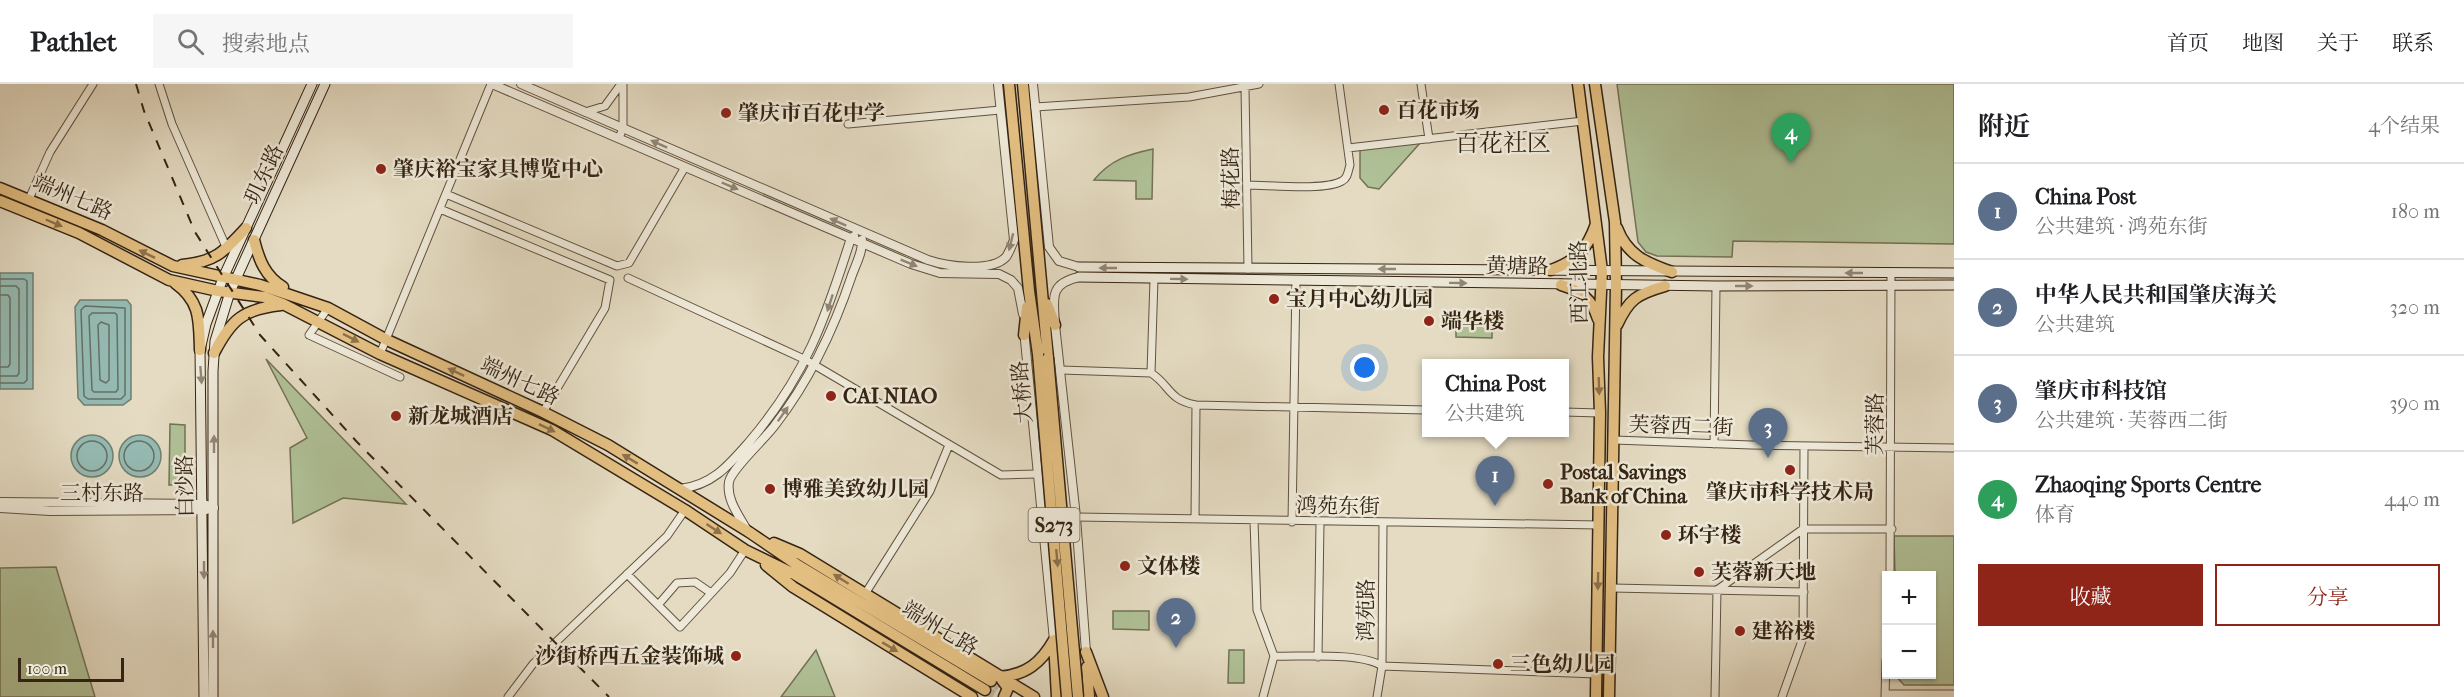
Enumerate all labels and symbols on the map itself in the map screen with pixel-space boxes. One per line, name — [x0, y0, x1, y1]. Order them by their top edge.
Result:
place label: 百花市场 — [1396, 98, 1480, 122]
place label: 肇庆市百花中学 — [738, 101, 885, 125]
marker: 百花市场 — [1377, 103, 1391, 117]
marker: 肇庆市百花中学 — [719, 106, 733, 120]
pin: 4 — [1772, 113, 1810, 163]
district label: 百花社区 — [1455, 129, 1551, 157]
one-way arrow — [650, 139, 668, 148]
street label: 玑东路 — [240, 140, 288, 208]
street label: 梅花路 — [1218, 146, 1244, 210]
place label: 肇庆裕宝家具博览中心 — [393, 157, 603, 181]
marker: 肇庆裕宝家具博览中心 — [374, 162, 388, 176]
street label: 端州七路 — [30, 170, 116, 224]
one-way arrow — [722, 181, 740, 191]
one-way arrow — [828, 217, 846, 227]
one-way arrow — [46, 218, 64, 228]
one-way arrow — [1005, 233, 1015, 251]
street label: 西江北路 — [1566, 240, 1592, 324]
one-way arrow — [139, 249, 156, 259]
street label: 黄塘路 — [1485, 253, 1549, 279]
one-way arrow — [901, 258, 919, 268]
one-way arrow — [1099, 263, 1118, 272]
one-way arrow — [1378, 264, 1397, 274]
one-way arrow — [1844, 268, 1863, 278]
one-way arrow — [1170, 274, 1189, 284]
one-way arrow — [1449, 278, 1468, 288]
one-way arrow — [1735, 281, 1754, 291]
place label: 宝月中心幼儿园 — [1286, 287, 1433, 311]
marker: 宝月中心幼儿园 — [1267, 292, 1281, 306]
one-way arrow — [825, 294, 835, 312]
place label: 端华楼 — [1441, 309, 1504, 333]
marker: 端华楼 — [1422, 314, 1436, 328]
one-way arrow — [342, 334, 359, 343]
street label: 端州七路 — [477, 352, 563, 410]
your location — [1350, 353, 1379, 382]
street label: 大桥路 — [1007, 360, 1037, 424]
one-way arrow — [196, 365, 205, 384]
one-way arrow — [447, 367, 465, 376]
one-way arrow — [1595, 376, 1604, 395]
place label: CAI NIAO — [843, 384, 938, 408]
marker: CAI NIAO — [824, 389, 838, 403]
street label: 芙蓉路 — [1863, 393, 1887, 456]
place label: 新龙城酒店 — [408, 404, 513, 428]
one-way arrow — [777, 407, 789, 423]
pin: 3 — [1748, 408, 1788, 458]
marker: 新龙城酒店 — [389, 409, 403, 423]
street label: 芙蓉西二街 — [1628, 412, 1734, 440]
one-way arrow — [538, 423, 556, 433]
one-way arrow — [209, 434, 219, 453]
one-way arrow — [622, 453, 638, 464]
street label: 白沙路 — [172, 454, 198, 518]
pin: 1 — [1476, 456, 1514, 506]
place label: Postal Savings Bank of China — [1560, 460, 1688, 508]
marker: 肇庆市科学技术局 — [1783, 463, 1797, 477]
place label: 博雅美致幼儿园 — [782, 477, 929, 501]
marker: Postal Savings Bank of China — [1541, 477, 1555, 491]
place label: 肇庆市科学技术局 — [1706, 480, 1874, 504]
street label: 三村东路 — [60, 481, 144, 505]
marker: 博雅美致幼儿园 — [763, 482, 777, 496]
street label: 鸿苑东街 — [1296, 493, 1380, 519]
road number: S273 — [1028, 508, 1080, 542]
one-way arrow — [706, 523, 722, 534]
place label: 环宇楼 — [1678, 523, 1741, 547]
marker: 环宇楼 — [1659, 528, 1673, 542]
one-way arrow — [1052, 549, 1062, 568]
place label: 文体楼 — [1137, 554, 1200, 578]
marker: 文体楼 — [1118, 559, 1132, 573]
one-way arrow — [199, 560, 209, 579]
place label: 芙蓉新天地 — [1711, 560, 1816, 584]
marker: 芙蓉新天地 — [1692, 565, 1706, 579]
one-way arrow — [1593, 571, 1603, 590]
one-way arrow — [833, 574, 849, 585]
street label: 鸿苑路 — [1354, 579, 1378, 642]
street label: 端州七路 — [898, 596, 982, 660]
pin: 2 — [1156, 598, 1196, 648]
place label: 建裕楼 — [1752, 619, 1815, 643]
marker: 建裕楼 — [1733, 624, 1747, 638]
one-way arrow — [208, 629, 218, 648]
one-way arrow — [882, 641, 898, 652]
place label: 沙街桥西五金装饰城 — [535, 644, 724, 668]
marker: 沙街桥西五金装饰城 — [729, 649, 743, 663]
place label: 三色幼儿园 — [1510, 652, 1615, 676]
scale bar — [18, 655, 124, 682]
marker: 三色幼儿园 — [1491, 657, 1505, 671]

